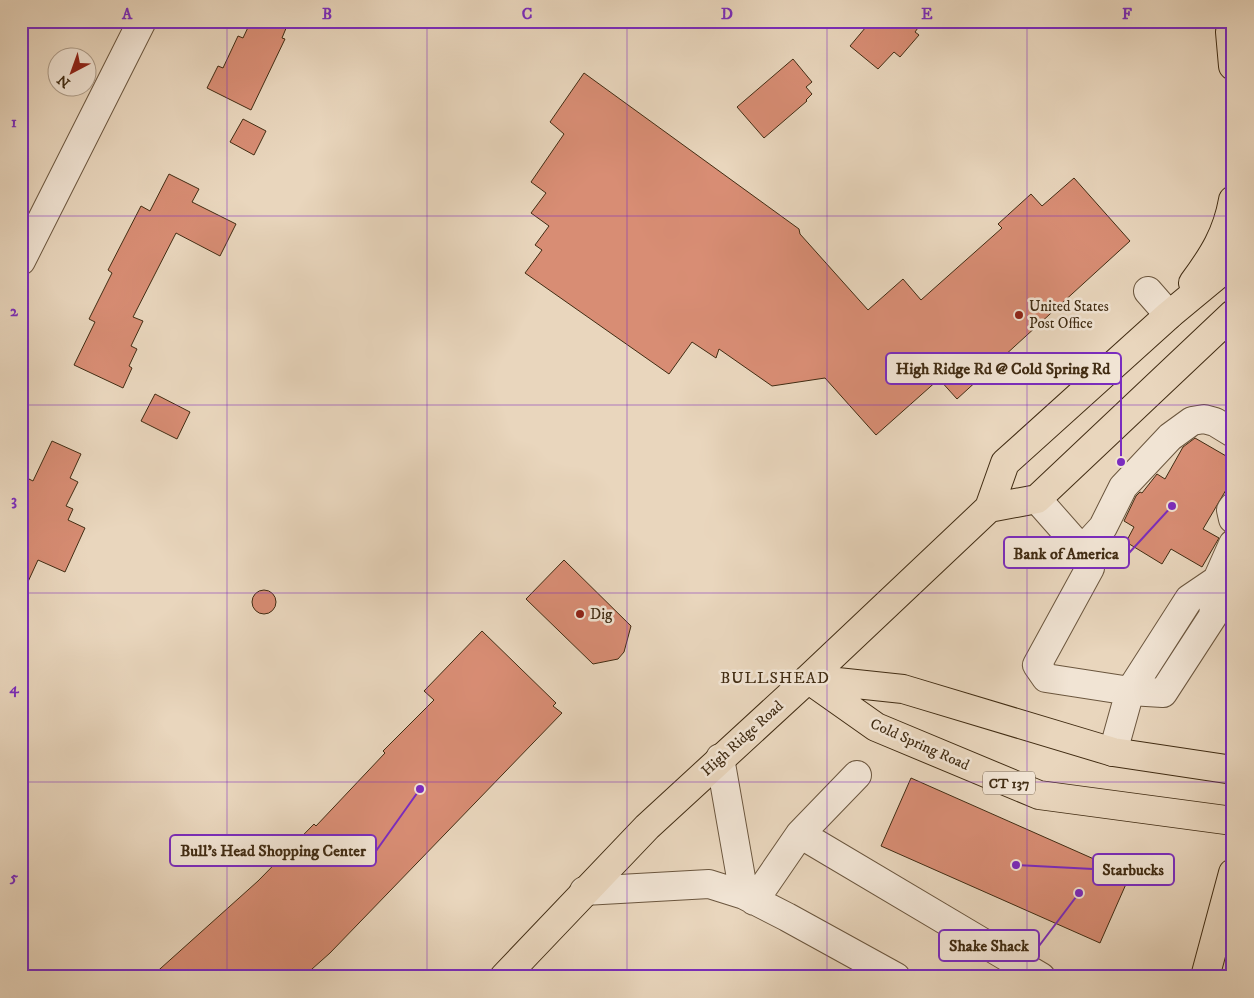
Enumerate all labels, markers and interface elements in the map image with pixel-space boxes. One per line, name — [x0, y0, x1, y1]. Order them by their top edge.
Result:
text: A — [121, 4, 133, 24]
text: B — [322, 4, 332, 24]
text: C — [522, 4, 532, 24]
text: D — [721, 4, 733, 24]
text: E — [921, 4, 933, 24]
text: F — [1122, 4, 1132, 24]
north arrow — [48, 48, 98, 98]
text: N — [54, 70, 74, 92]
text: 1 — [11, 112, 17, 132]
place label: United States Post Office — [1029, 297, 1109, 333]
text: 2 — [10, 301, 19, 321]
marker: United States Post Office — [1013, 309, 1025, 321]
callout: High Ridge Rd @ Cold Spring Rd — [886, 353, 1121, 384]
text: High Ridge Rd @ Cold Spring Rd — [896, 359, 1111, 379]
text: 3 — [11, 490, 17, 510]
callout: Bank of America — [1004, 537, 1129, 568]
text: Bank of America — [1013, 544, 1120, 564]
place label: Dig — [590, 605, 613, 624]
marker: Dig — [574, 608, 586, 620]
district label: BULLSHEAD — [720, 668, 830, 688]
text: 4 — [8, 678, 19, 698]
street label: High Ridge Road — [697, 696, 788, 780]
street label: Cold Spring Road — [867, 714, 973, 775]
road number: CT 137 — [983, 771, 1035, 794]
callout: Bull's Head Shopping Center — [170, 835, 376, 866]
text: Bull's Head Shopping Center — [180, 841, 367, 861]
callout: Starbucks — [1093, 854, 1174, 885]
text: Starbucks — [1102, 860, 1164, 880]
text: 5 — [9, 867, 18, 887]
callout: Shake Shack — [939, 930, 1039, 961]
text: Shake Shack — [949, 936, 1030, 956]

